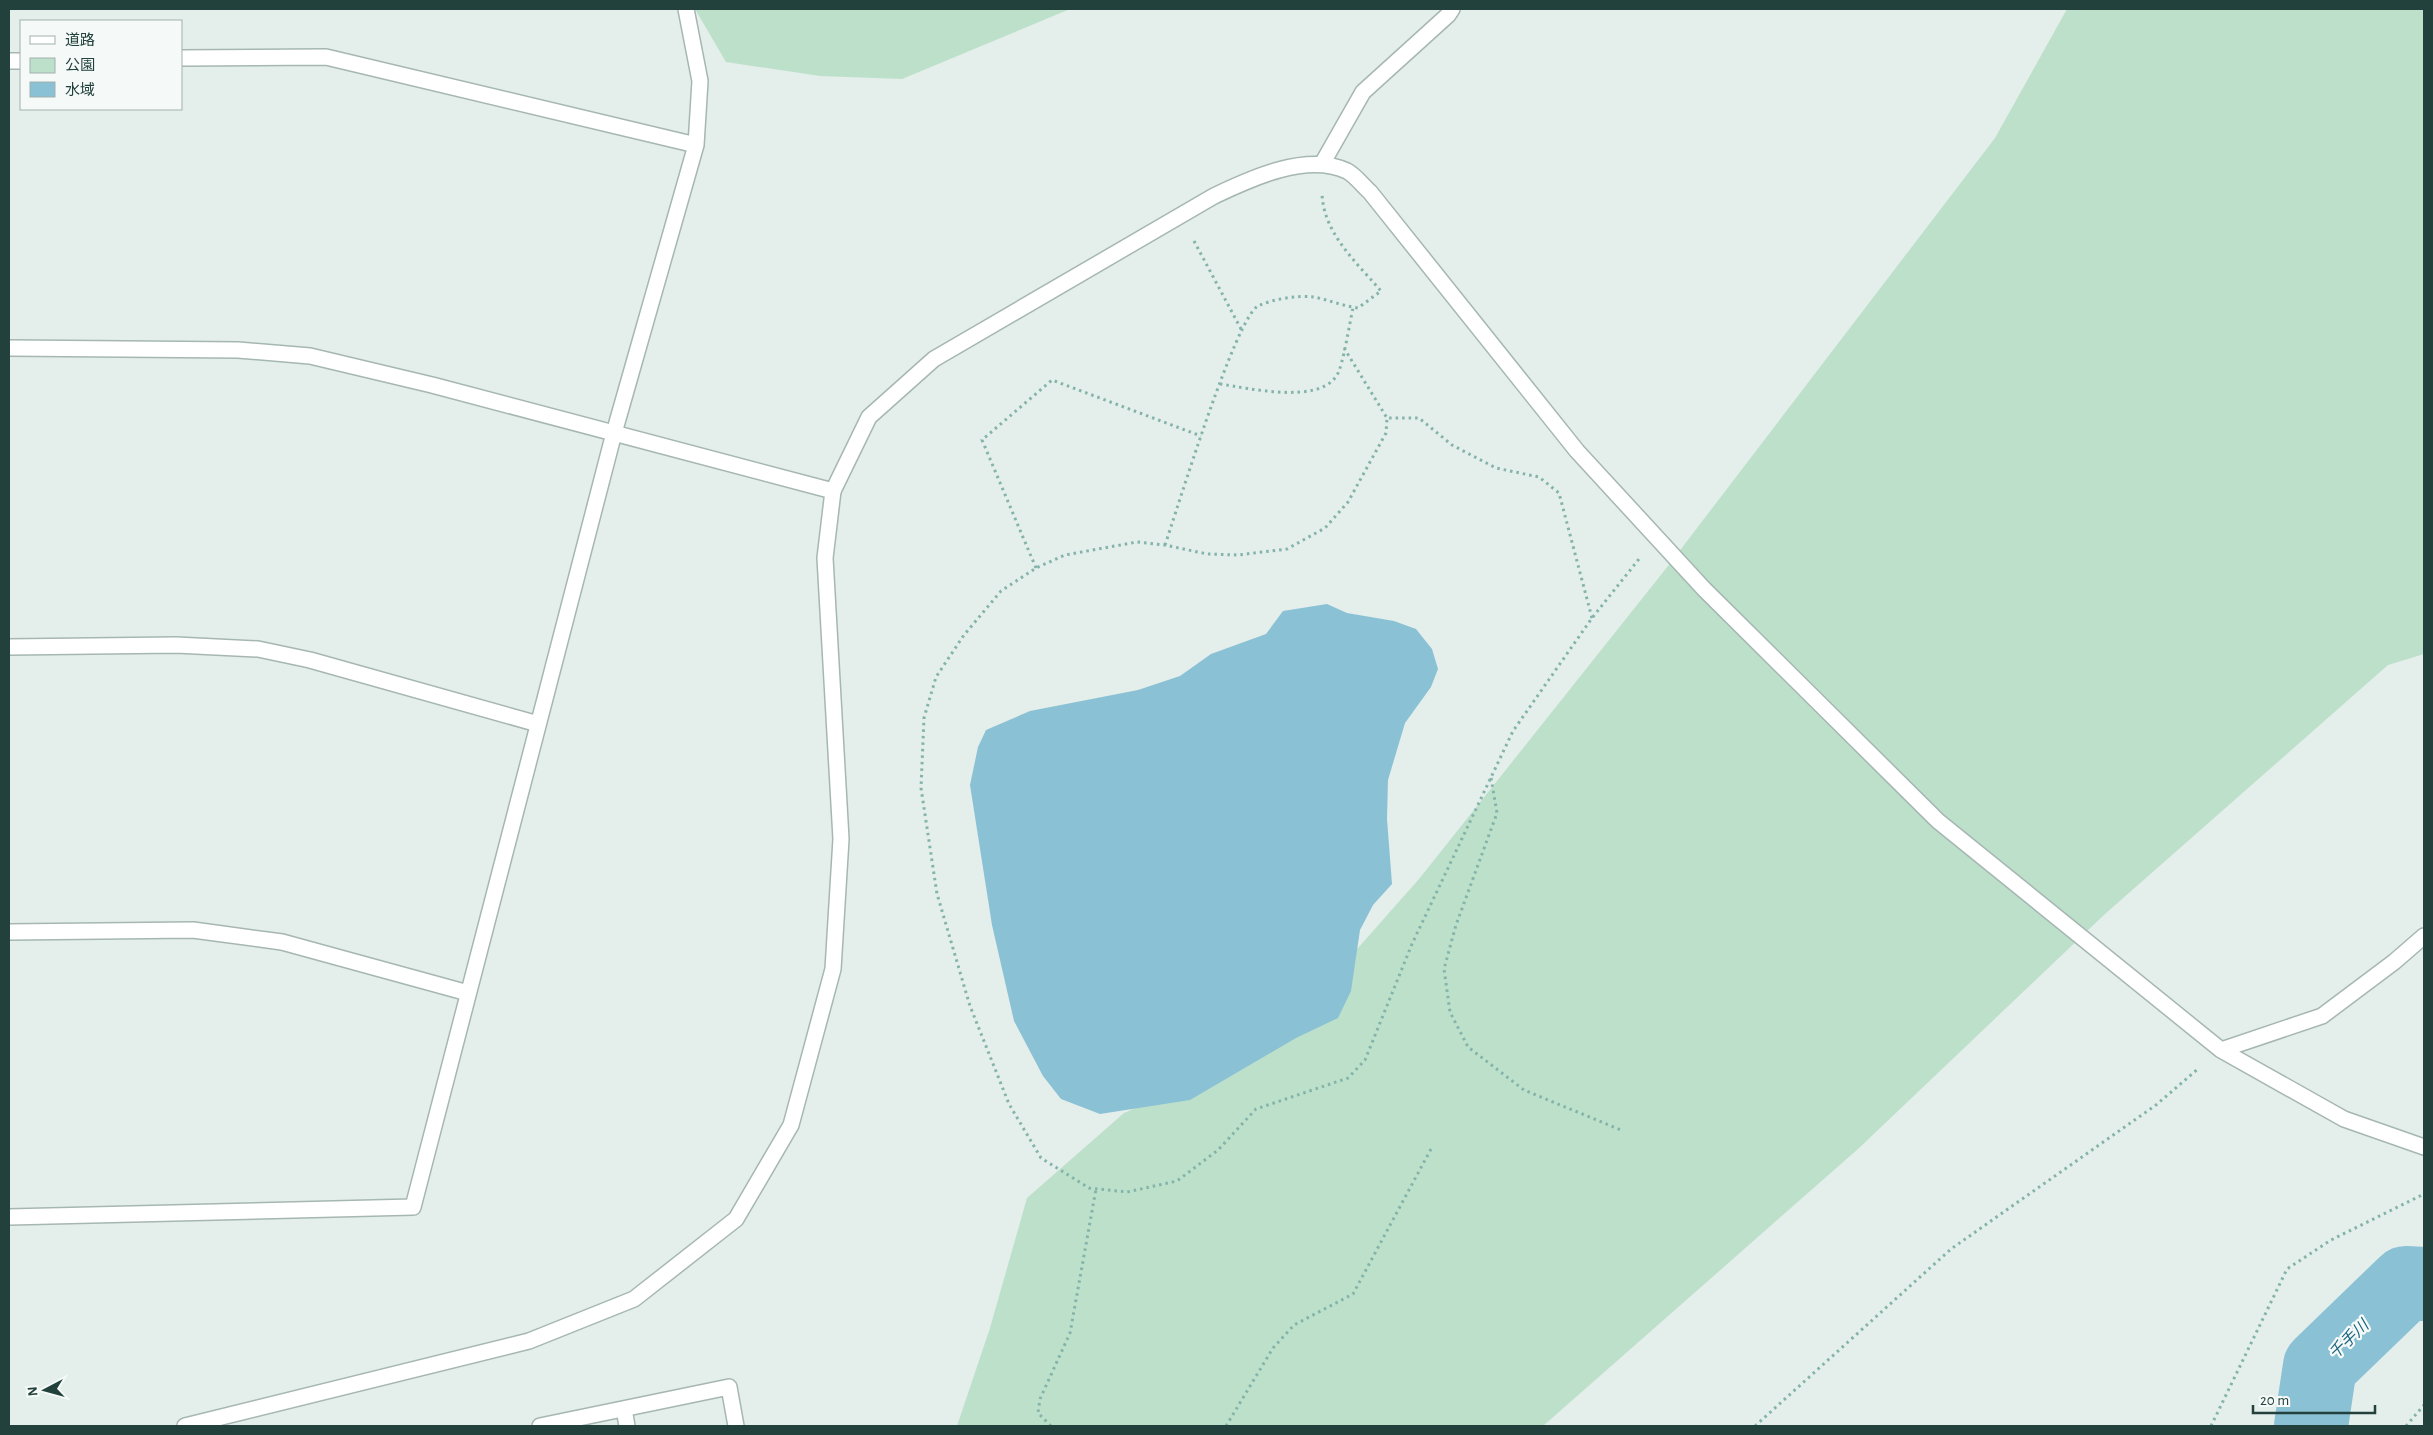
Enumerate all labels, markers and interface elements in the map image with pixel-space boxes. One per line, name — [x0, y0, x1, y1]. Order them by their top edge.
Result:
legend — [20, 20, 182, 110]
text: 道路 — [65, 32, 95, 48]
text: 公園 — [65, 57, 95, 73]
text: 水域 — [65, 82, 95, 98]
water label: 千手川 — [2325, 1315, 2373, 1362]
north arrow — [20, 1365, 70, 1415]
scale bar — [2253, 1382, 2376, 1414]
text: N — [26, 1386, 41, 1397]
text: 20 m — [2260, 1393, 2289, 1408]

